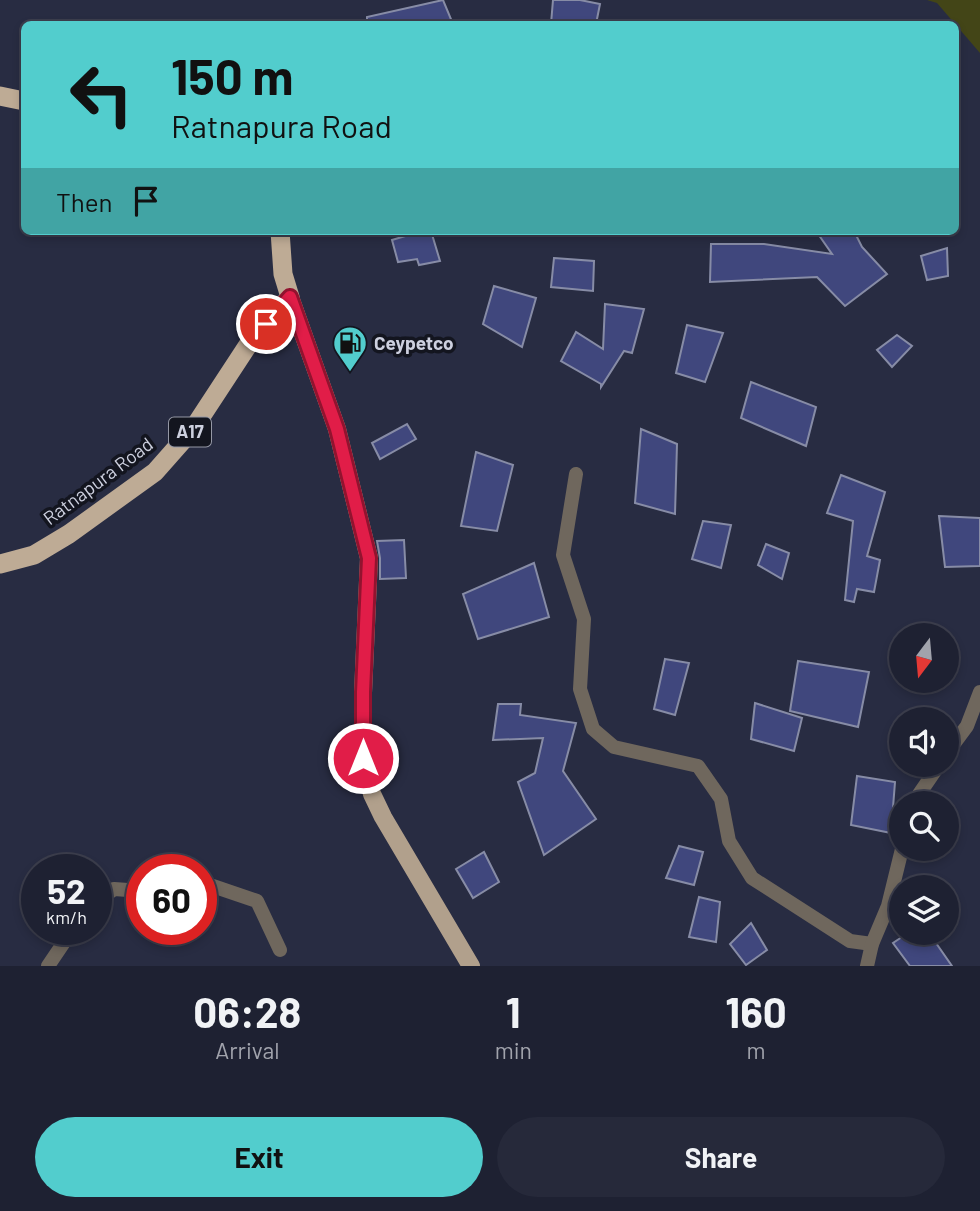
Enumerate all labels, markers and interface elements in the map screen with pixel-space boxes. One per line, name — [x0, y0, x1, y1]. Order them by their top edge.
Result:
text: 150 m — [171, 46, 293, 105]
icon: left — [56, 49, 147, 140]
text: Ratnapura Road — [171, 106, 392, 144]
icon: arrive — [127, 182, 165, 220]
text: Then — [56, 186, 113, 217]
pin — [236, 294, 296, 354]
icon: arrive — [247, 305, 285, 343]
fuel station icon: Ceypetco — [331, 324, 369, 373]
place label: Ceypetco — [374, 331, 454, 354]
road number: A17 — [169, 418, 211, 446]
street label: Ratnapura Road — [38, 432, 157, 529]
north arrow — [889, 623, 959, 693]
map controls — [889, 623, 959, 945]
button: sound — [889, 707, 959, 777]
position arrow — [326, 721, 400, 795]
button: search — [889, 791, 959, 861]
speed limit sign: 60 — [126, 854, 217, 945]
text: 52 — [47, 869, 86, 911]
button: layers — [889, 875, 959, 945]
text: km/h — [46, 906, 87, 928]
text: 06:28 — [193, 986, 301, 1036]
text: 1 — [506, 986, 521, 1036]
text: 160 — [725, 986, 787, 1036]
text: Arrival — [215, 1036, 279, 1064]
text: min — [495, 1036, 532, 1064]
text: m — [746, 1036, 765, 1064]
button: Exit — [35, 1117, 483, 1197]
button: Share — [497, 1117, 945, 1197]

